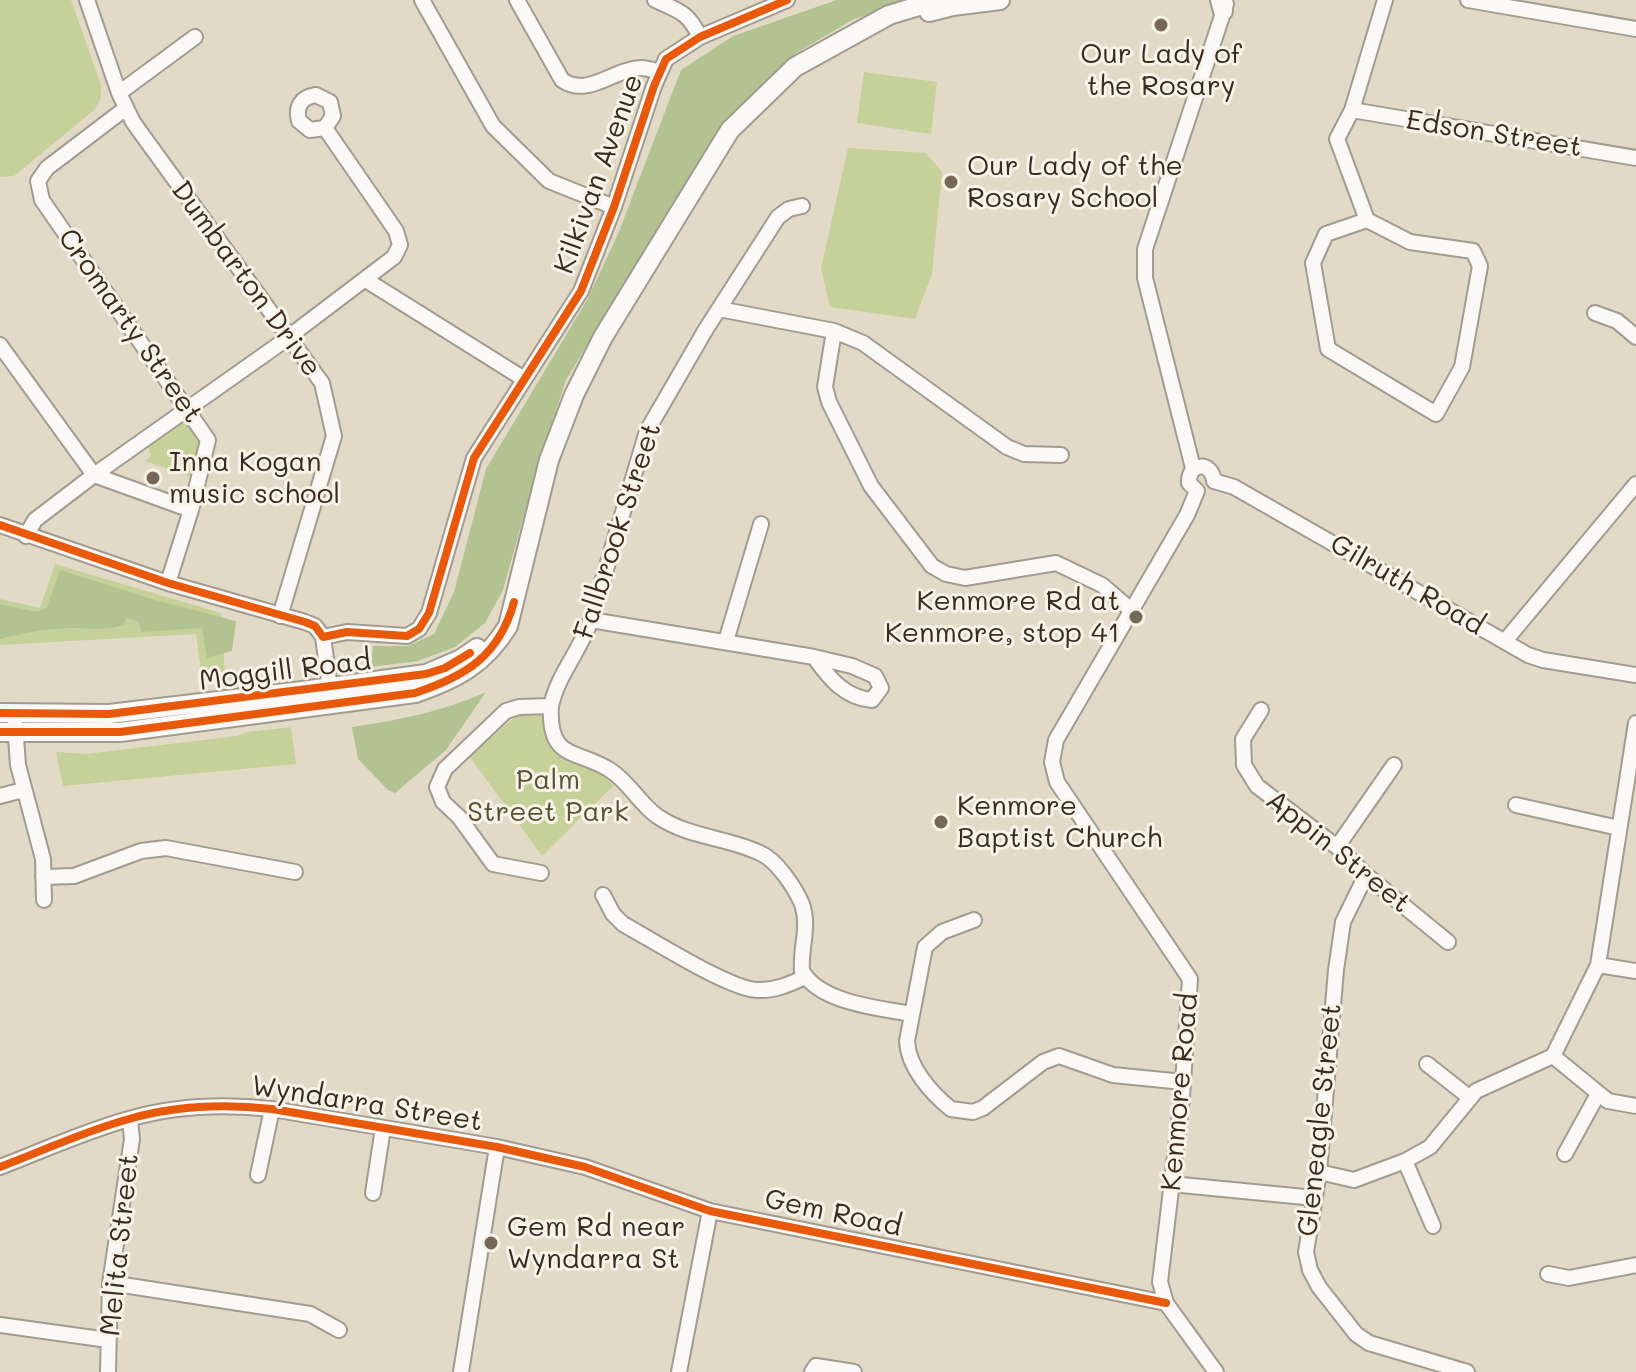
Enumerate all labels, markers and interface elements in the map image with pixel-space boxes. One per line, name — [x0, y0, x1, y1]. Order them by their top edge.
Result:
marker: Our Lady of the Rosary — [1152, 16, 1170, 34]
place label: Our Lady of the Rosary — [1080, 37, 1242, 103]
street label: Kilkivan Avenue — [547, 70, 651, 278]
street label: Edson Street — [1404, 104, 1584, 164]
place label: Our Lady of the Rosary School — [967, 149, 1183, 215]
marker: Our Lady of the Rosary School — [942, 173, 960, 191]
street label: Dumbarton Drive — [164, 175, 328, 383]
street label: Cromarty Street — [50, 222, 210, 430]
street label: Fallbrook Street — [567, 419, 669, 643]
place label: Inna Kogan music school — [169, 445, 340, 511]
marker: Inna Kogan music school — [144, 469, 162, 487]
street label: Gilruth Road — [1324, 527, 1490, 643]
place label: Kenmore Rd at Kenmore, stop 41 — [885, 584, 1120, 650]
marker: Kenmore Rd at Kenmore, stop 41 — [1127, 608, 1145, 626]
street label: Moggill Road — [197, 644, 373, 698]
park label: Palm Street Park — [467, 763, 629, 829]
street label: Appin Street — [1259, 784, 1417, 920]
place label: Kenmore Baptist Church — [957, 789, 1162, 855]
marker: Kenmore Baptist Church — [932, 813, 950, 831]
street label: Kenmore Road — [1155, 991, 1205, 1193]
street label: Gleneagle Street — [1291, 1002, 1349, 1238]
street label: Wyndarra Street — [249, 1069, 485, 1139]
street label: Melita Street — [94, 1152, 146, 1338]
street label: Gem Road — [761, 1182, 905, 1244]
place label: Gem Rd near Wyndarra St — [507, 1210, 685, 1276]
marker: Gem Rd near Wyndarra St — [482, 1234, 500, 1252]

